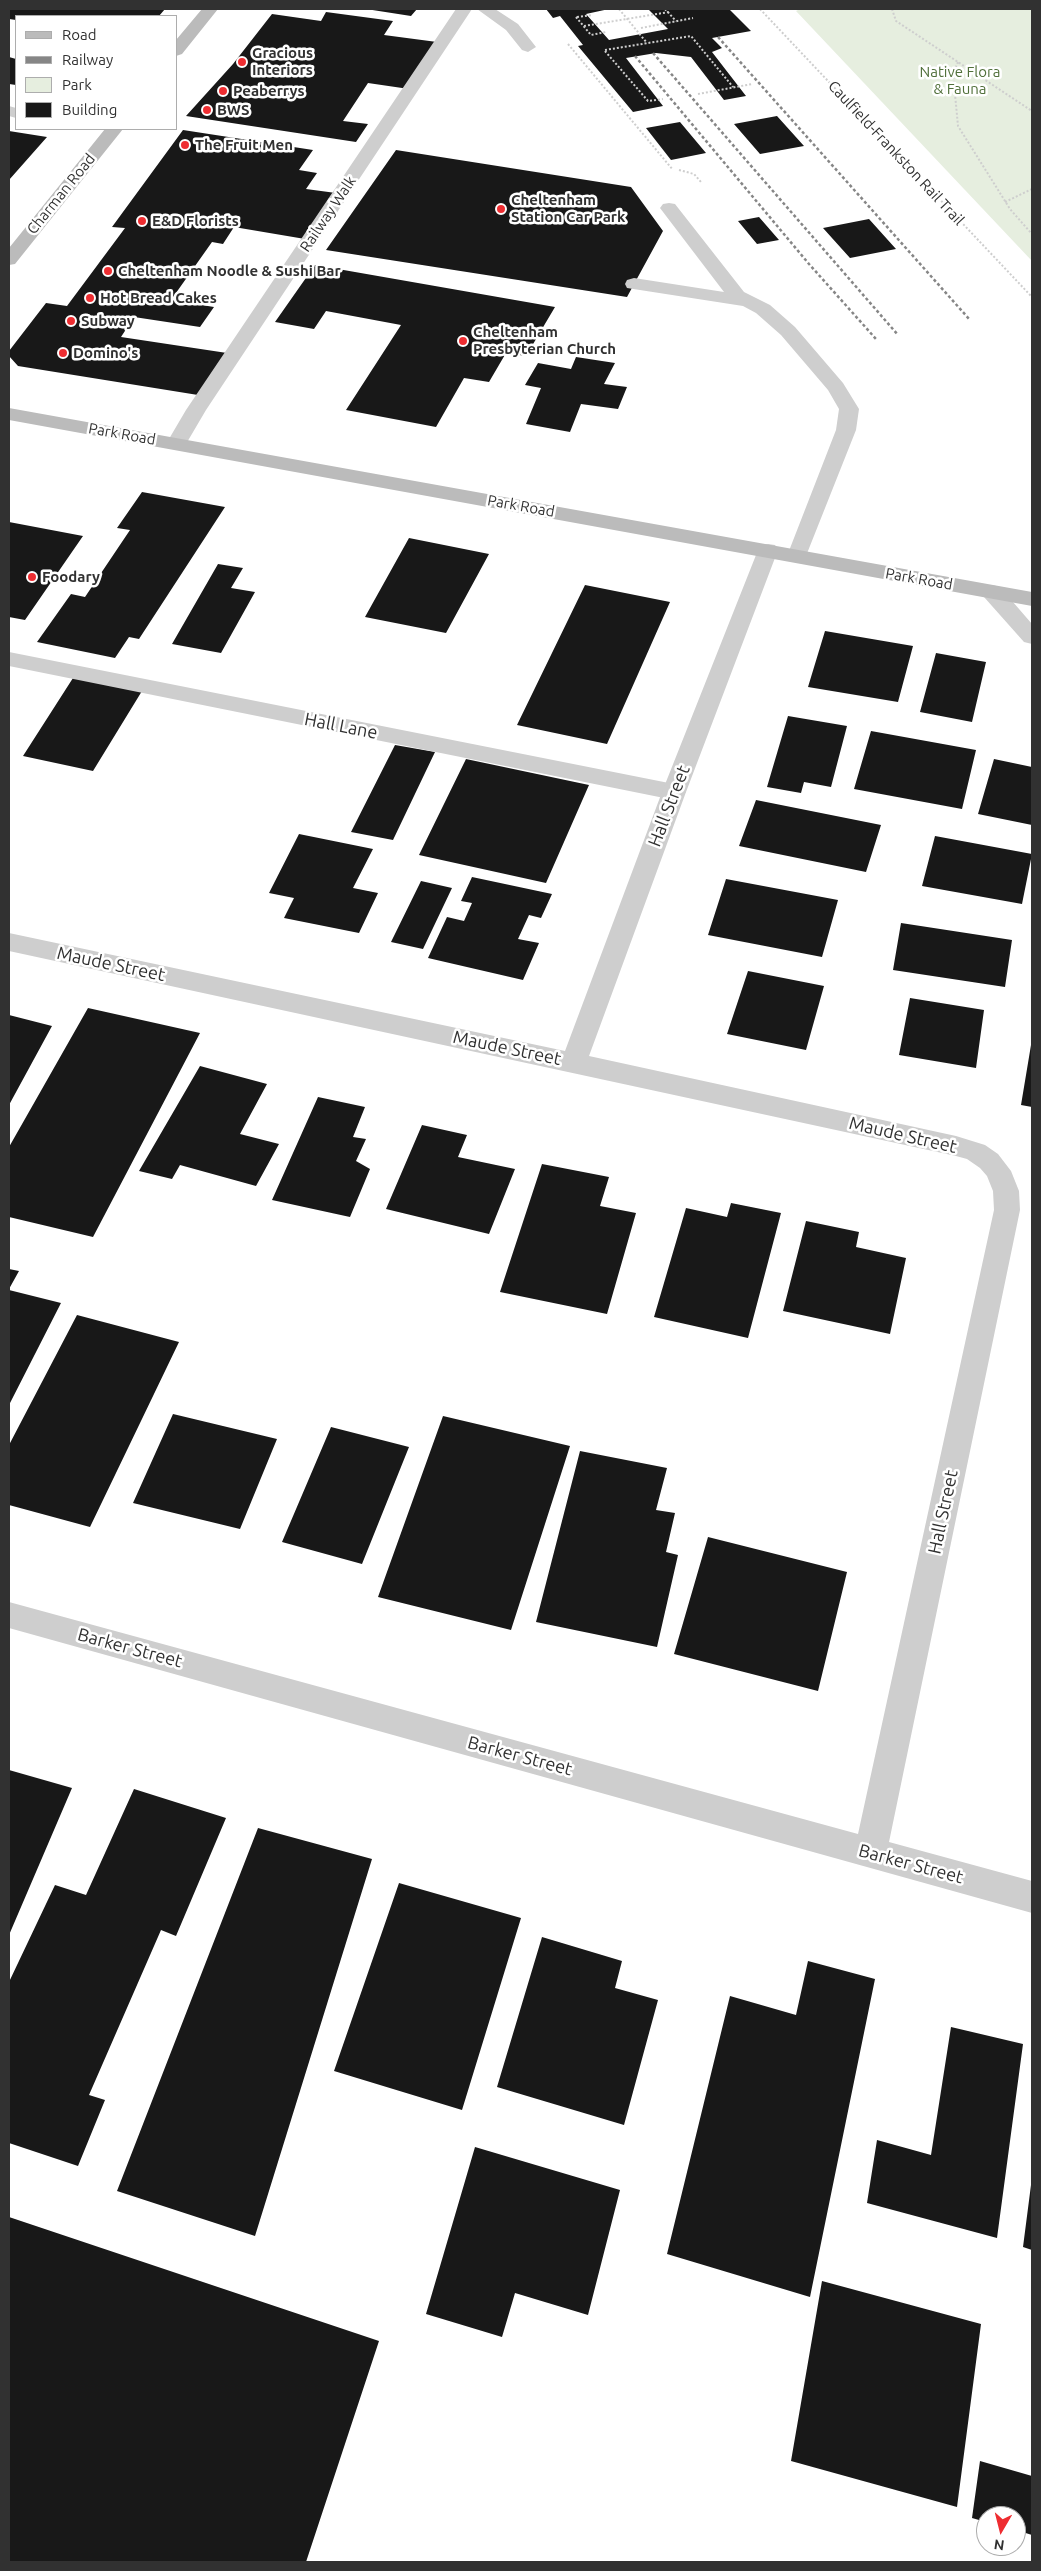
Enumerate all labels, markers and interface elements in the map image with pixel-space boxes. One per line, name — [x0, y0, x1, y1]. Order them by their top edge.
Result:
legend — [15, 15, 178, 130]
text: Road — [62, 26, 97, 43]
place label: Gracious Interiors — [252, 44, 313, 79]
text: Railway — [62, 51, 113, 68]
marker: Gracious Interiors — [236, 56, 248, 68]
park label: Native Flora & Fauna — [920, 63, 1000, 98]
text: Park — [62, 76, 92, 93]
street label: Caulfield-Frankston Rail Trail — [824, 77, 968, 229]
place label: Peaberrys — [233, 82, 304, 100]
marker: Peaberrys — [217, 85, 229, 97]
text: Building — [62, 101, 117, 118]
place label: BWS — [217, 101, 249, 119]
marker: BWS — [201, 104, 213, 116]
place label: The Fruit Men — [195, 136, 293, 154]
marker: The Fruit Men — [179, 139, 191, 151]
street label: Charman Road — [23, 150, 99, 238]
street label: Railway Walk — [296, 173, 360, 255]
place label: Cheltenham Station Car Park — [511, 191, 625, 226]
marker: Cheltenham Station Car Park — [495, 203, 507, 215]
place label: E&D Florists — [152, 212, 239, 230]
marker: E&D Florists — [136, 215, 148, 227]
place label: Cheltenham Noodle & Sushi Bar — [118, 262, 341, 280]
marker: Cheltenham Noodle & Sushi Bar — [102, 265, 114, 277]
place label: Hot Bread Cakes — [100, 289, 217, 307]
marker: Hot Bread Cakes — [84, 292, 96, 304]
place label: Subway — [81, 312, 135, 330]
marker: Subway — [65, 315, 77, 327]
place label: Cheltenham Presbyterian Church — [473, 323, 616, 358]
marker: Cheltenham Presbyterian Church — [457, 335, 469, 347]
place label: Domino's — [73, 344, 138, 362]
marker: Domino's — [57, 347, 69, 359]
street label: Park Road — [87, 419, 157, 449]
street label: Park Road — [486, 491, 556, 521]
street label: Park Road — [884, 564, 954, 594]
place label: Foodary — [42, 568, 100, 586]
marker: Foodary — [26, 571, 38, 583]
street label: Hall Lane — [303, 708, 379, 744]
street label: Hall Street — [644, 762, 694, 850]
street label: Maude Street — [55, 942, 167, 986]
street label: Maude Street — [451, 1026, 563, 1070]
street label: Maude Street — [847, 1112, 959, 1158]
street label: Hall Street — [924, 1468, 962, 1556]
street label: Barker Street — [75, 1624, 185, 1672]
street label: Barker Street — [465, 1732, 575, 1780]
street label: Barker Street — [856, 1840, 966, 1888]
north arrow — [976, 2506, 1026, 2556]
text: N — [993, 2536, 1005, 2554]

